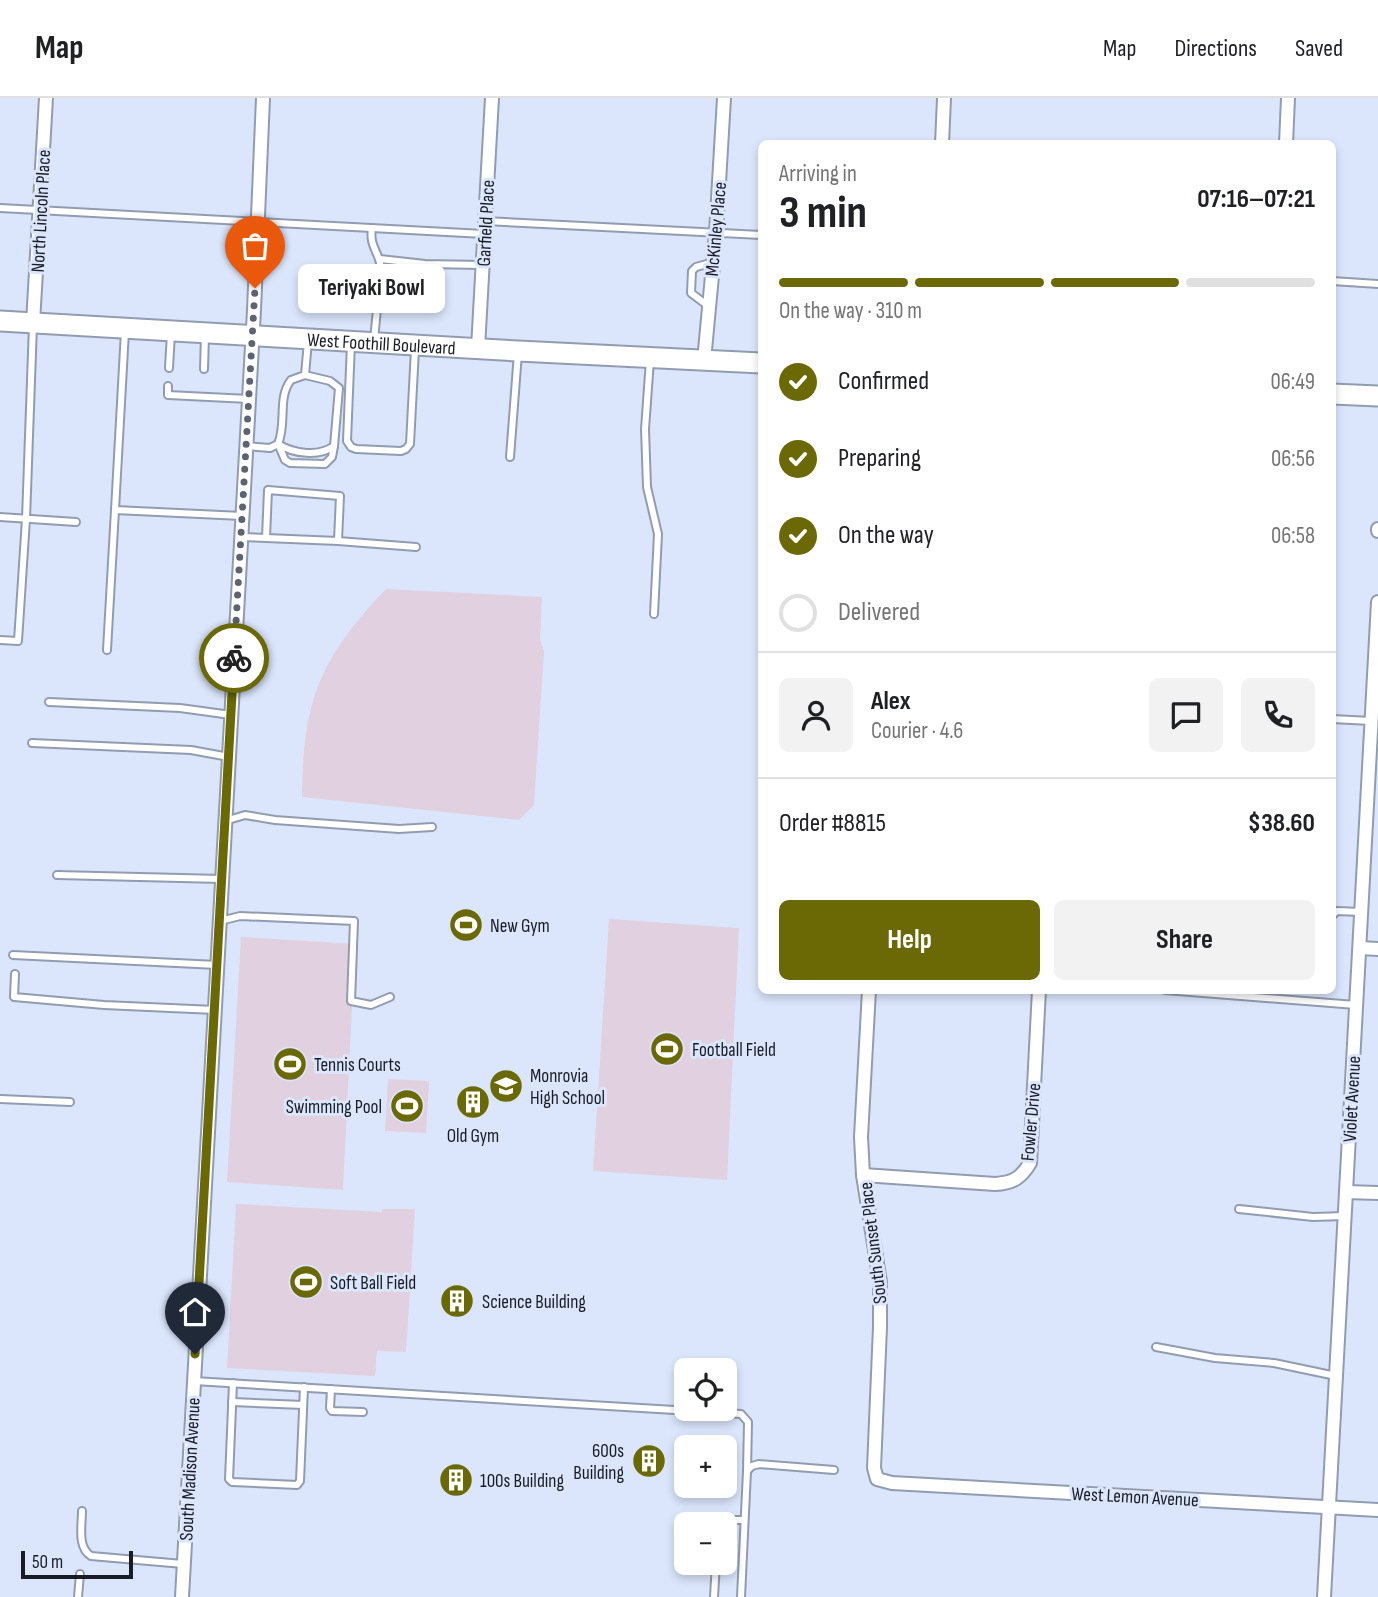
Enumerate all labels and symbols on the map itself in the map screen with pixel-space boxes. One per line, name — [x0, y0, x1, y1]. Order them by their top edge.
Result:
street label: North Lincoln Place — [27, 149, 56, 273]
street label: Garfield Place — [473, 179, 500, 267]
street label: McKinley Place — [701, 181, 732, 277]
pin — [225, 216, 285, 288]
callout: Teriyaki Bowl — [297, 264, 444, 312]
street label: West Foothill Boulevard — [306, 329, 456, 360]
courier — [199, 623, 269, 693]
sports icon: New Gym — [447, 906, 485, 944]
place label: New Gym — [490, 915, 550, 938]
sports icon: Football Field — [648, 1030, 686, 1068]
place label: Football Field — [692, 1039, 776, 1062]
sports icon: Tennis Courts — [271, 1045, 309, 1083]
place label: Tennis Courts — [314, 1054, 401, 1077]
street label: Violet Avenue — [1339, 1055, 1366, 1143]
place label: Monrovia High School — [530, 1065, 605, 1110]
school or university icon: Monrovia High School — [487, 1067, 525, 1105]
street label: Fowler Drive — [1017, 1082, 1046, 1162]
building icon: Old Gym — [454, 1083, 492, 1121]
sports icon: Swimming Pool — [388, 1087, 426, 1125]
place label: Swimming Pool — [286, 1096, 382, 1119]
place label: Old Gym — [447, 1125, 499, 1148]
street label: South Sunset Place — [855, 1181, 892, 1305]
sports icon: Soft Ball Field — [287, 1263, 325, 1301]
place label: Soft Ball Field — [330, 1272, 416, 1295]
pin — [165, 1282, 225, 1354]
building icon: Science Building — [438, 1282, 476, 1320]
place label: Science Building — [482, 1291, 586, 1314]
street label: South Madison Avenue — [175, 1397, 206, 1541]
place label: 600s Building — [573, 1440, 624, 1485]
building icon: 600s Building — [630, 1442, 668, 1480]
building icon: 100s Building — [437, 1461, 475, 1499]
place label: 100s Building — [480, 1470, 564, 1493]
street label: West Lemon Avenue — [1071, 1483, 1199, 1512]
scale bar — [21, 1548, 133, 1580]

